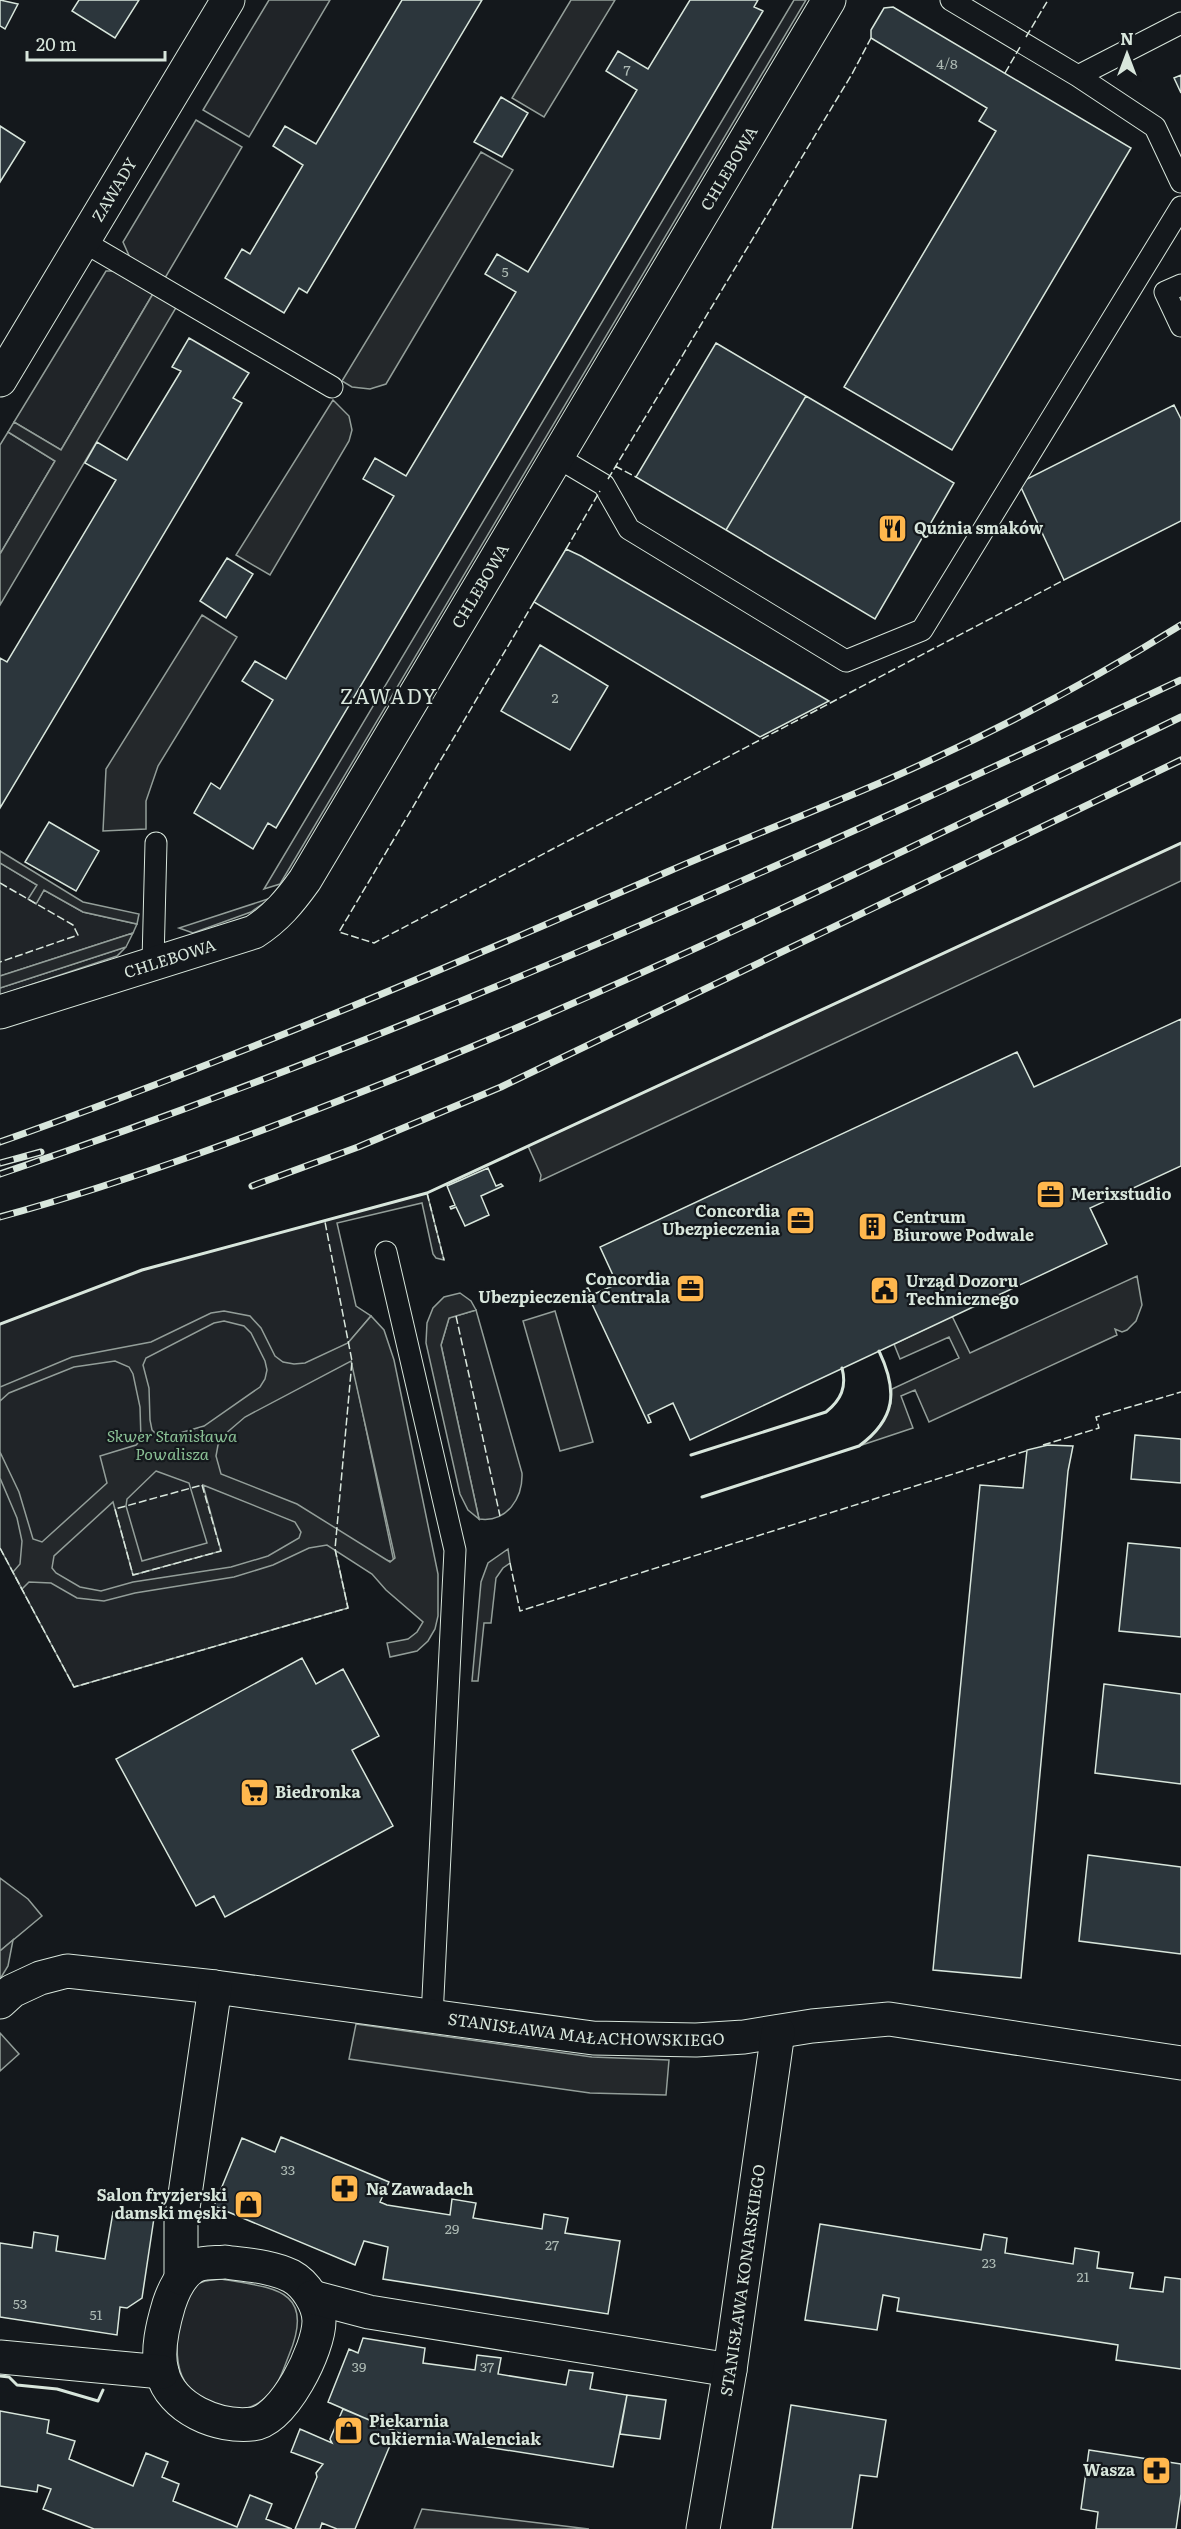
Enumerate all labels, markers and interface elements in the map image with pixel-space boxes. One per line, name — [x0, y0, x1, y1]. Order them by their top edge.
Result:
scale bar — [27, 24, 165, 62]
north arrow — [1097, 24, 1157, 84]
text: N — [1120, 26, 1134, 50]
text: 20 m — [36, 30, 77, 57]
house number: 4/8 — [936, 53, 958, 73]
house number: 7 — [623, 59, 631, 79]
street label: CHLEBOWA — [693, 121, 763, 215]
street label: ZAWADY — [85, 152, 142, 226]
house number: 5 — [501, 261, 509, 281]
restaurant icon: Quźnia smaków — [877, 512, 909, 544]
place label: Quźnia smaków — [914, 515, 1044, 539]
street label: CHLEBOWA — [445, 538, 514, 632]
district label: ZAWADY — [340, 680, 438, 710]
house number: 2 — [551, 687, 559, 707]
street label: CHLEBOWA — [121, 932, 219, 983]
office icon: Merixstudio — [1034, 1178, 1066, 1210]
place label: Merixstudio — [1071, 1181, 1171, 1205]
place label: Concordia Ubezpieczenia — [662, 1198, 781, 1240]
office icon: Concordia Ubezpieczenia — [785, 1204, 817, 1236]
place label: Centrum Biurowe Podwale — [893, 1204, 1034, 1246]
building icon: Centrum Biurowe Podwale — [856, 1210, 888, 1242]
place label: Concordia Ubezpieczenia Centrala — [478, 1266, 671, 1308]
place label: Urząd Dozoru Technicznego — [906, 1268, 1019, 1310]
office icon: Concordia Ubezpieczenia Centrala — [675, 1272, 707, 1304]
public building icon: Urząd Dozoru Technicznego — [869, 1274, 901, 1306]
park label: Skwer Stanisława Powalisza — [107, 1423, 238, 1465]
supermarket icon: Biedronka — [238, 1776, 270, 1808]
place label: Biedronka — [275, 1779, 362, 1803]
street label: STANISŁAWA MAŁACHOWSKIEGO — [447, 2006, 725, 2051]
house number: 33 — [281, 2159, 295, 2179]
street label: STANISŁAWA KONARSKIEGO — [713, 2163, 770, 2398]
pharmacy icon: Na Zawadach — [329, 2173, 361, 2205]
place label: Na Zawadach — [366, 2176, 474, 2200]
place label: Salon fryzjerski damski męski — [97, 2182, 227, 2224]
shop icon: Salon fryzjerski damski męski — [232, 2188, 264, 2220]
house number: 29 — [445, 2218, 459, 2238]
house number: 27 — [545, 2234, 559, 2254]
house number: 23 — [982, 2252, 996, 2272]
house number: 21 — [1077, 2266, 1090, 2286]
house number: 53 — [13, 2293, 27, 2313]
house number: 51 — [90, 2304, 103, 2324]
house number: 39 — [352, 2356, 366, 2376]
house number: 37 — [480, 2356, 494, 2376]
place label: Piekarnia Cukiernia Walenciak — [369, 2408, 541, 2450]
shop icon: Piekarnia Cukiernia Walenciak — [332, 2414, 364, 2446]
pharmacy icon: Wasza — [1140, 2454, 1172, 2486]
place label: Wasza — [1083, 2457, 1136, 2481]

